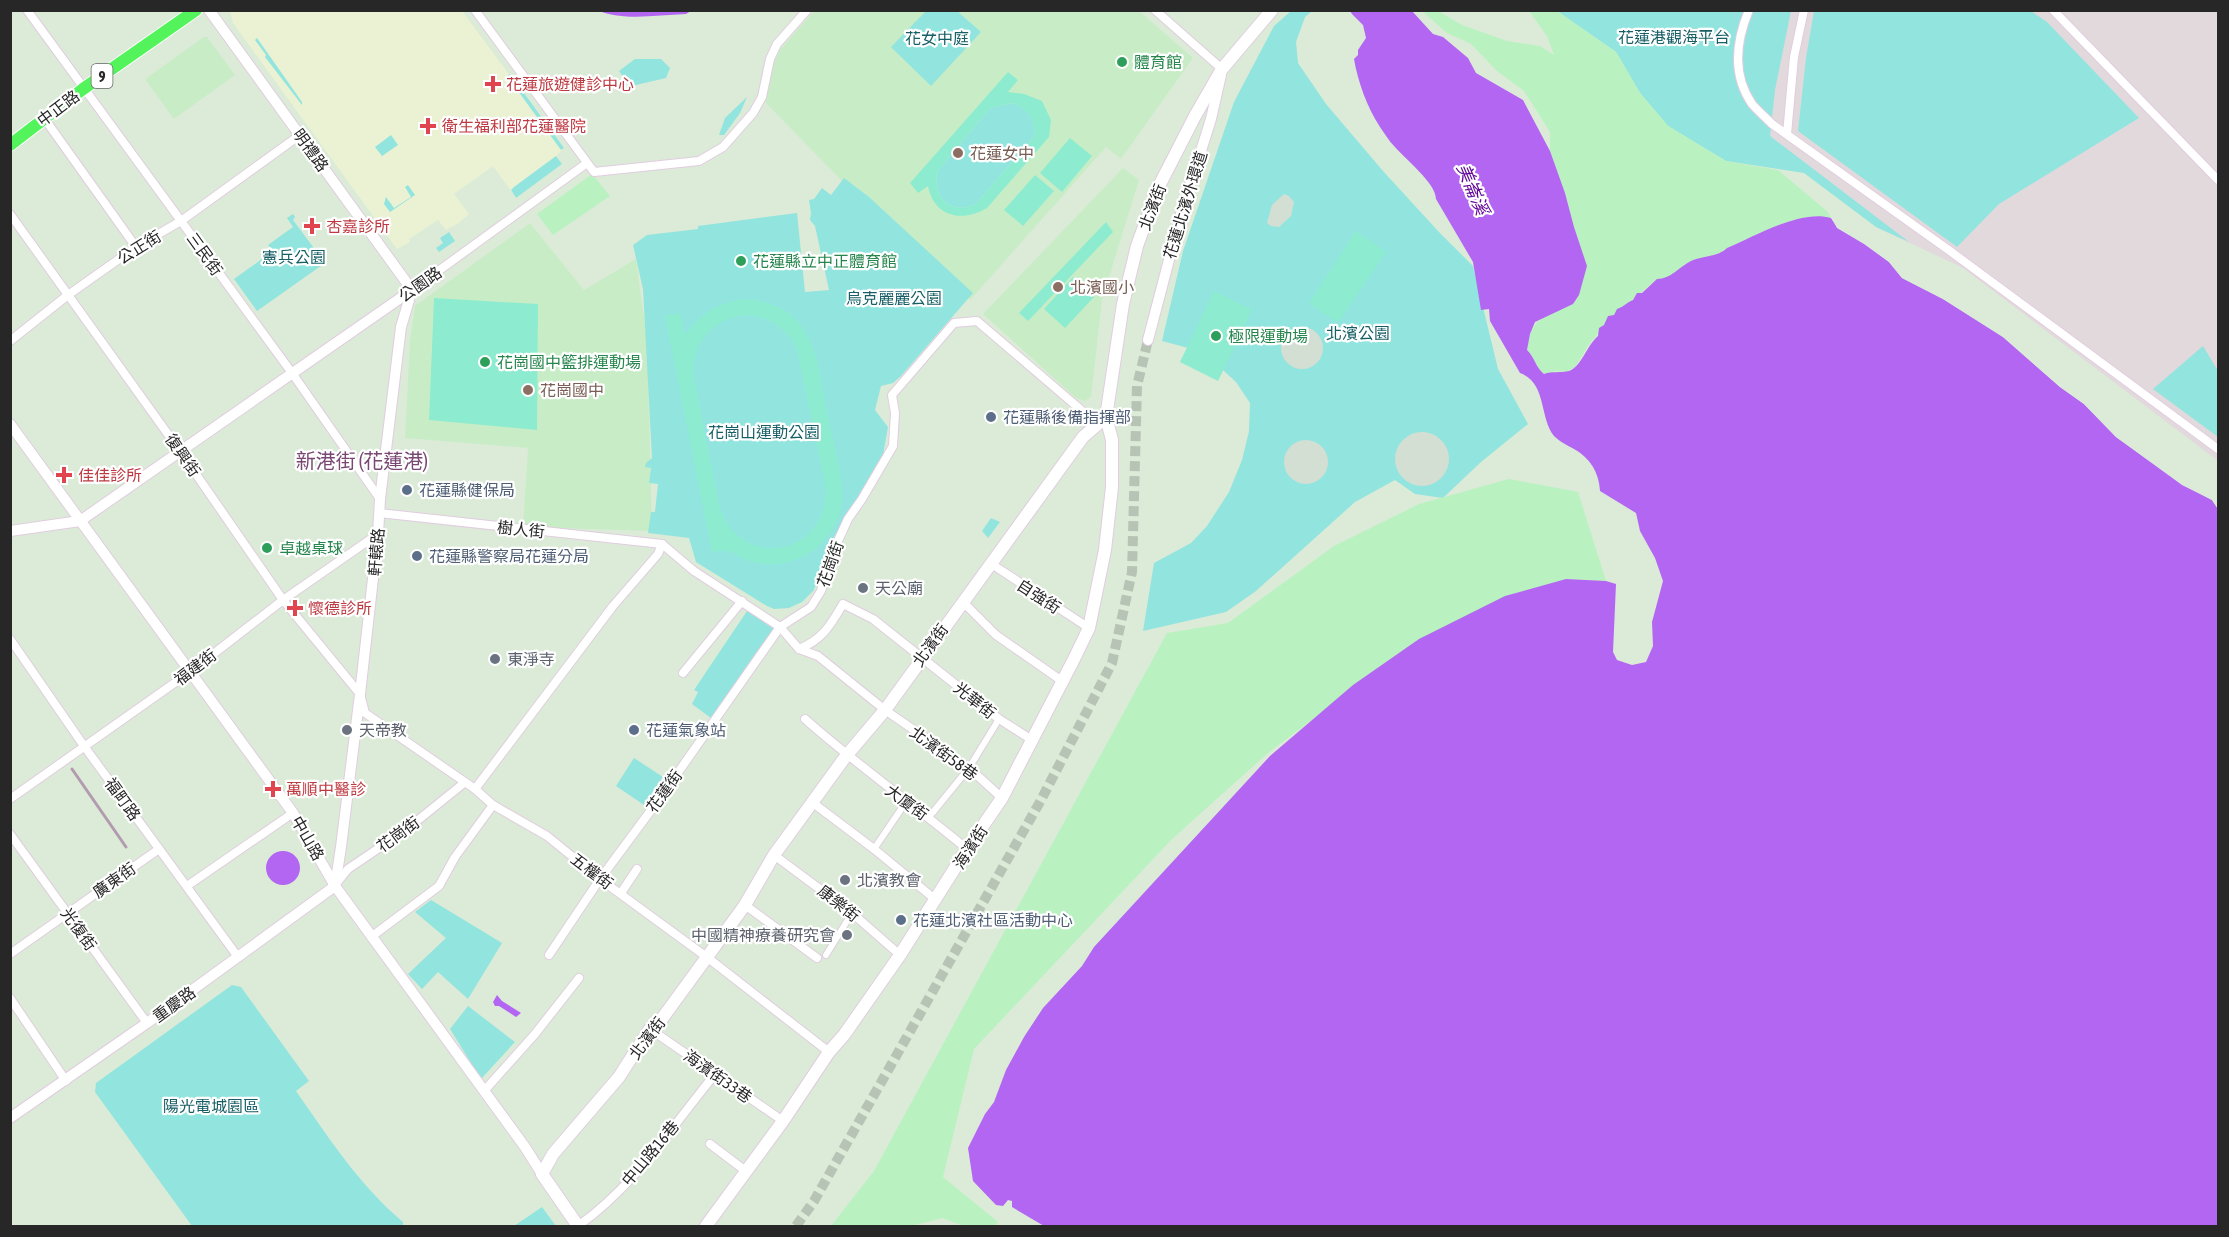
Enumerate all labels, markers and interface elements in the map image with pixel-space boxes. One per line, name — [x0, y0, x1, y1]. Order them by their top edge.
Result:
park label: 花蓮港觀海平台 — [1618, 28, 1730, 46]
park label: 花女中庭 — [905, 29, 969, 47]
place label: 體育館 — [1134, 53, 1182, 71]
marker: 體育館 — [1115, 55, 1129, 69]
road number: 9 — [92, 64, 112, 88]
marker: 花蓮旅遊健診中心 — [484, 75, 502, 93]
place label: 花蓮旅遊健診中心 — [506, 75, 634, 93]
street label: 中正路 — [33, 86, 83, 130]
marker: 衛生福利部花蓮醫院 — [419, 117, 437, 135]
place label: 衛生福利部花蓮醫院 — [442, 117, 586, 135]
street label: 明禮路 — [290, 125, 332, 175]
place label: 花蓮女中 — [970, 144, 1034, 162]
marker: 花蓮女中 — [951, 146, 965, 160]
street label: 花蓮北濱外環道 — [1160, 149, 1210, 261]
water label: 美崙溪 — [1453, 160, 1494, 221]
street label: 北濱街 — [1135, 181, 1169, 233]
marker: 杏嘉診所 — [303, 217, 321, 235]
place label: 杏嘉診所 — [326, 217, 390, 235]
street label: 公正街 — [114, 227, 164, 267]
street label: 三民街 — [184, 229, 226, 279]
park label: 憲兵公園 — [262, 248, 326, 266]
place label: 花蓮縣立中正體育館 — [753, 252, 897, 270]
marker: 花蓮縣立中正體育館 — [734, 254, 748, 268]
street label: 公園路 — [395, 263, 445, 305]
place label: 北濱國小 — [1070, 278, 1134, 296]
marker: 北濱國小 — [1051, 280, 1065, 294]
park label: 烏克麗麗公園 — [846, 289, 942, 307]
park label: 北濱公園 — [1326, 324, 1390, 342]
place label: 極限運動場 — [1228, 327, 1308, 345]
marker: 極限運動場 — [1209, 329, 1223, 343]
place label: 花崗國中籃排運動場 — [497, 353, 641, 371]
marker: 花崗國中籃排運動場 — [478, 355, 492, 369]
place label: 花崗國中 — [540, 381, 604, 399]
marker: 花崗國中 — [521, 383, 535, 397]
place label: 花蓮縣後備指揮部 — [1003, 408, 1131, 426]
marker: 花蓮縣後備指揮部 — [984, 410, 998, 424]
park label: 花崗山運動公園 — [708, 423, 820, 441]
street label: 復興街 — [162, 430, 204, 480]
district label: 新港街 (花蓮港) — [296, 449, 428, 472]
marker: 佳佳診所 — [55, 466, 73, 484]
place label: 佳佳診所 — [78, 466, 142, 484]
place label: 花蓮縣健保局 — [419, 481, 515, 499]
marker: 花蓮縣健保局 — [400, 483, 414, 497]
street label: 樹人街 — [496, 518, 546, 540]
street label: 軒轅路 — [365, 527, 387, 577]
street label: 花崗街 — [813, 538, 847, 590]
place label: 卓越桌球 — [279, 539, 343, 557]
marker: 卓越桌球 — [260, 541, 274, 555]
place label: 花蓮縣警察局花蓮分局 — [429, 547, 589, 565]
marker: 花蓮縣警察局花蓮分局 — [410, 549, 424, 563]
street label: 自強街 — [1014, 575, 1064, 617]
place label: 天公廟 — [875, 579, 923, 597]
marker: 天公廟 — [856, 581, 870, 595]
marker: 懷德診所 — [286, 599, 304, 617]
place label: 懷德診所 — [308, 599, 372, 617]
street label: 北濱街 — [909, 620, 951, 670]
street label: 福建街 — [170, 645, 220, 689]
place label: 東淨寺 — [507, 650, 555, 668]
marker: 東淨寺 — [488, 652, 502, 666]
street label: 光華街 — [951, 678, 999, 722]
place label: 天帝教 — [359, 721, 407, 739]
place label: 花蓮氣象站 — [646, 721, 726, 739]
street label: 北濱街58巷 — [907, 722, 981, 784]
marker: 天帝教 — [340, 723, 354, 737]
marker: 花蓮氣象站 — [627, 723, 641, 737]
street label: 花蓮街 — [643, 766, 685, 816]
street label: 福町路 — [102, 774, 144, 824]
marker: 萬順中醫診 — [264, 780, 282, 798]
place label: 萬順中醫診 — [286, 780, 366, 798]
street label: 大廈街 — [882, 781, 932, 823]
street label: 中山路 — [288, 813, 328, 863]
street label: 花崗街 — [373, 813, 423, 855]
street label: 海濱街 — [949, 822, 991, 872]
street label: 五權街 — [567, 849, 617, 893]
street label: 廣東街 — [89, 859, 139, 901]
place label: 北濱教會 — [857, 871, 921, 889]
marker: 北濱教會 — [838, 873, 852, 887]
street label: 康樂街 — [815, 881, 863, 925]
street label: 光復街 — [58, 904, 100, 954]
place label: 花蓮北濱社區活動中心 — [913, 911, 1073, 929]
marker: 花蓮北濱社區活動中心 — [894, 913, 908, 927]
place label: 中國精神療養研究會 — [691, 926, 835, 944]
marker: 中國精神療養研究會 — [840, 928, 854, 942]
street label: 重慶路 — [149, 983, 199, 1025]
street label: 北濱街 — [625, 1013, 669, 1063]
street label: 海濱街33巷 — [680, 1046, 756, 1106]
park label: 陽光電城園區 — [163, 1097, 259, 1115]
street label: 中山路16巷 — [618, 1117, 682, 1189]

